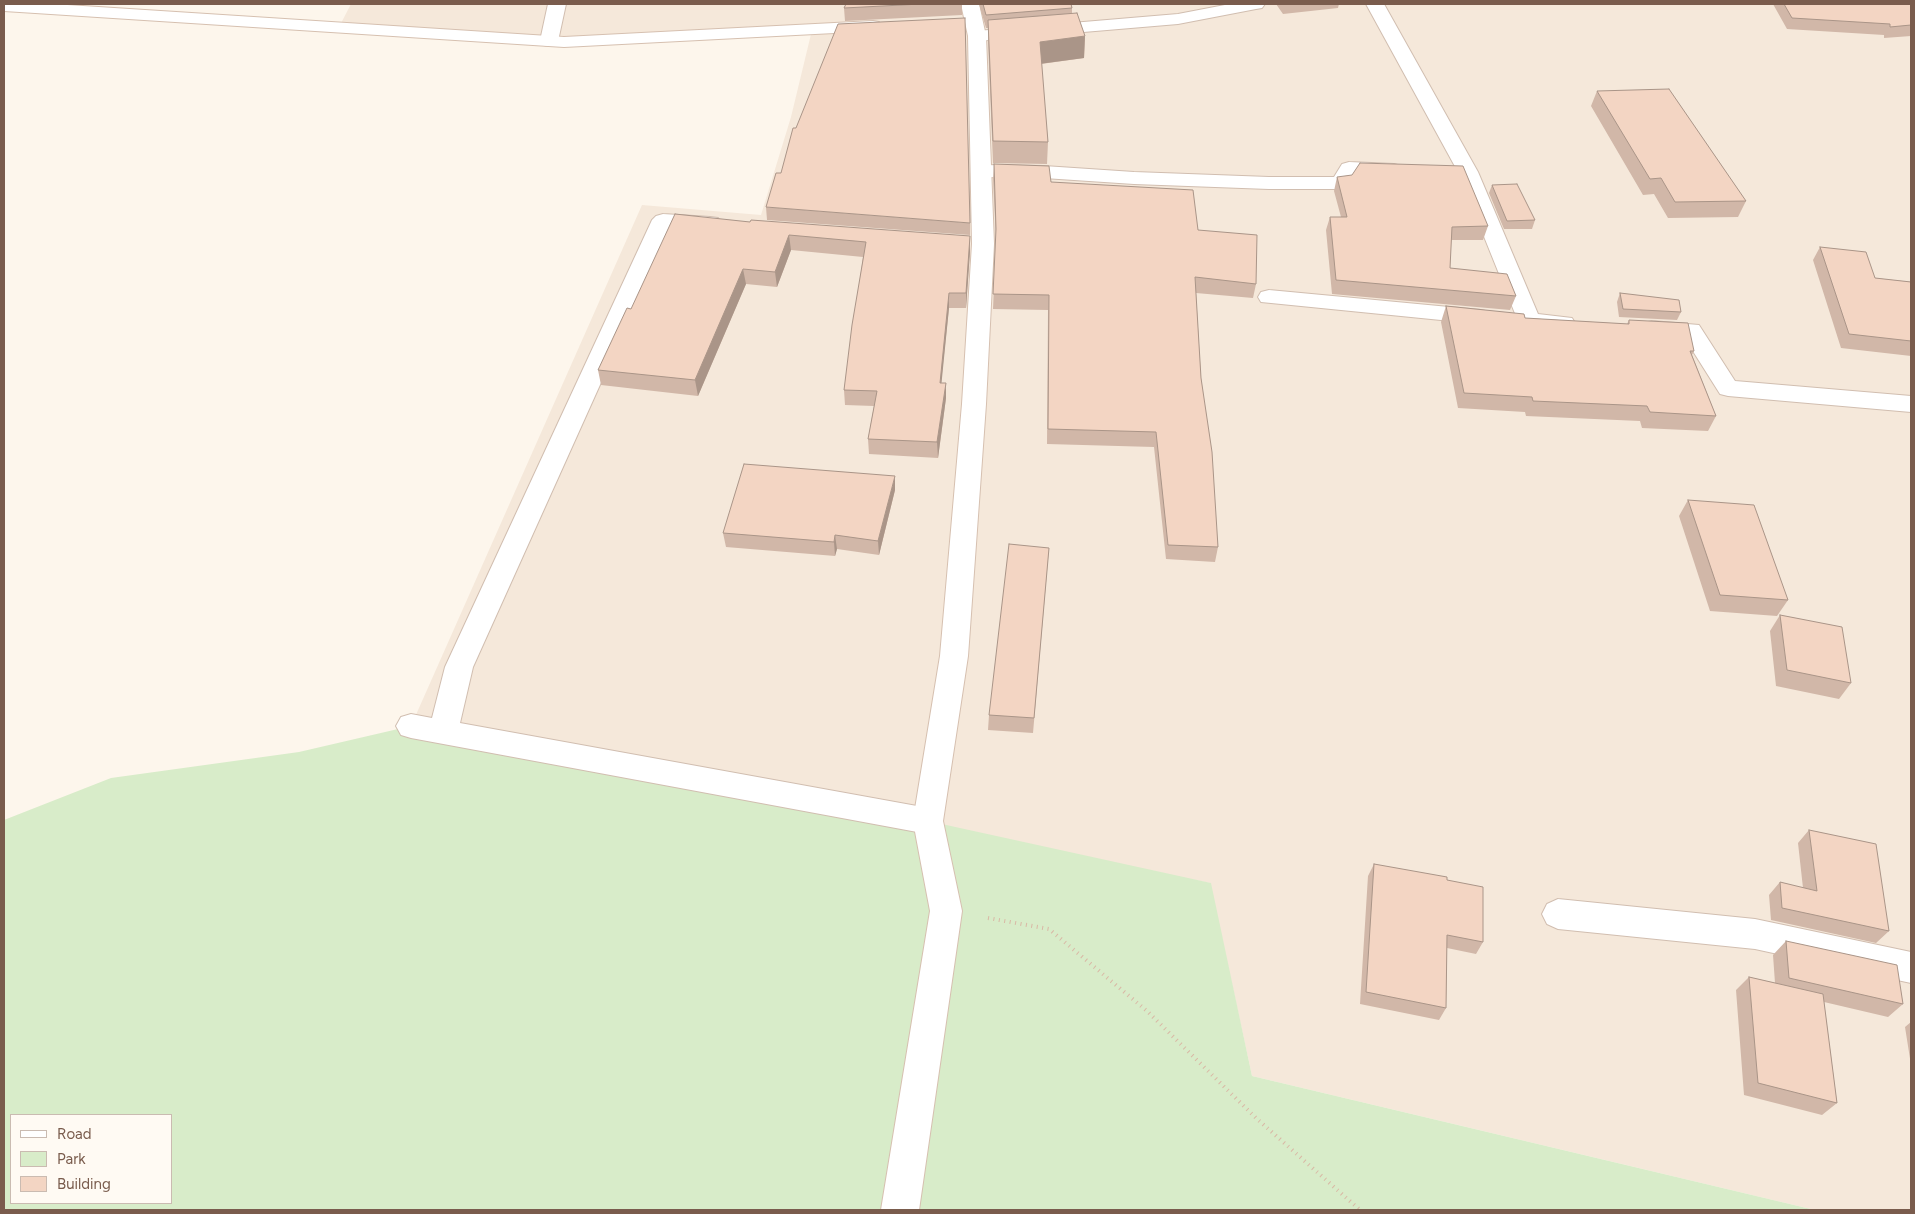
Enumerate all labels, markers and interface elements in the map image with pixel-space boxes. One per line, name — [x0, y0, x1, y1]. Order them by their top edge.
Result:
legend — [10, 1114, 172, 1204]
text: Road — [57, 1125, 92, 1143]
text: Park — [57, 1150, 86, 1168]
text: Building — [57, 1175, 111, 1193]

